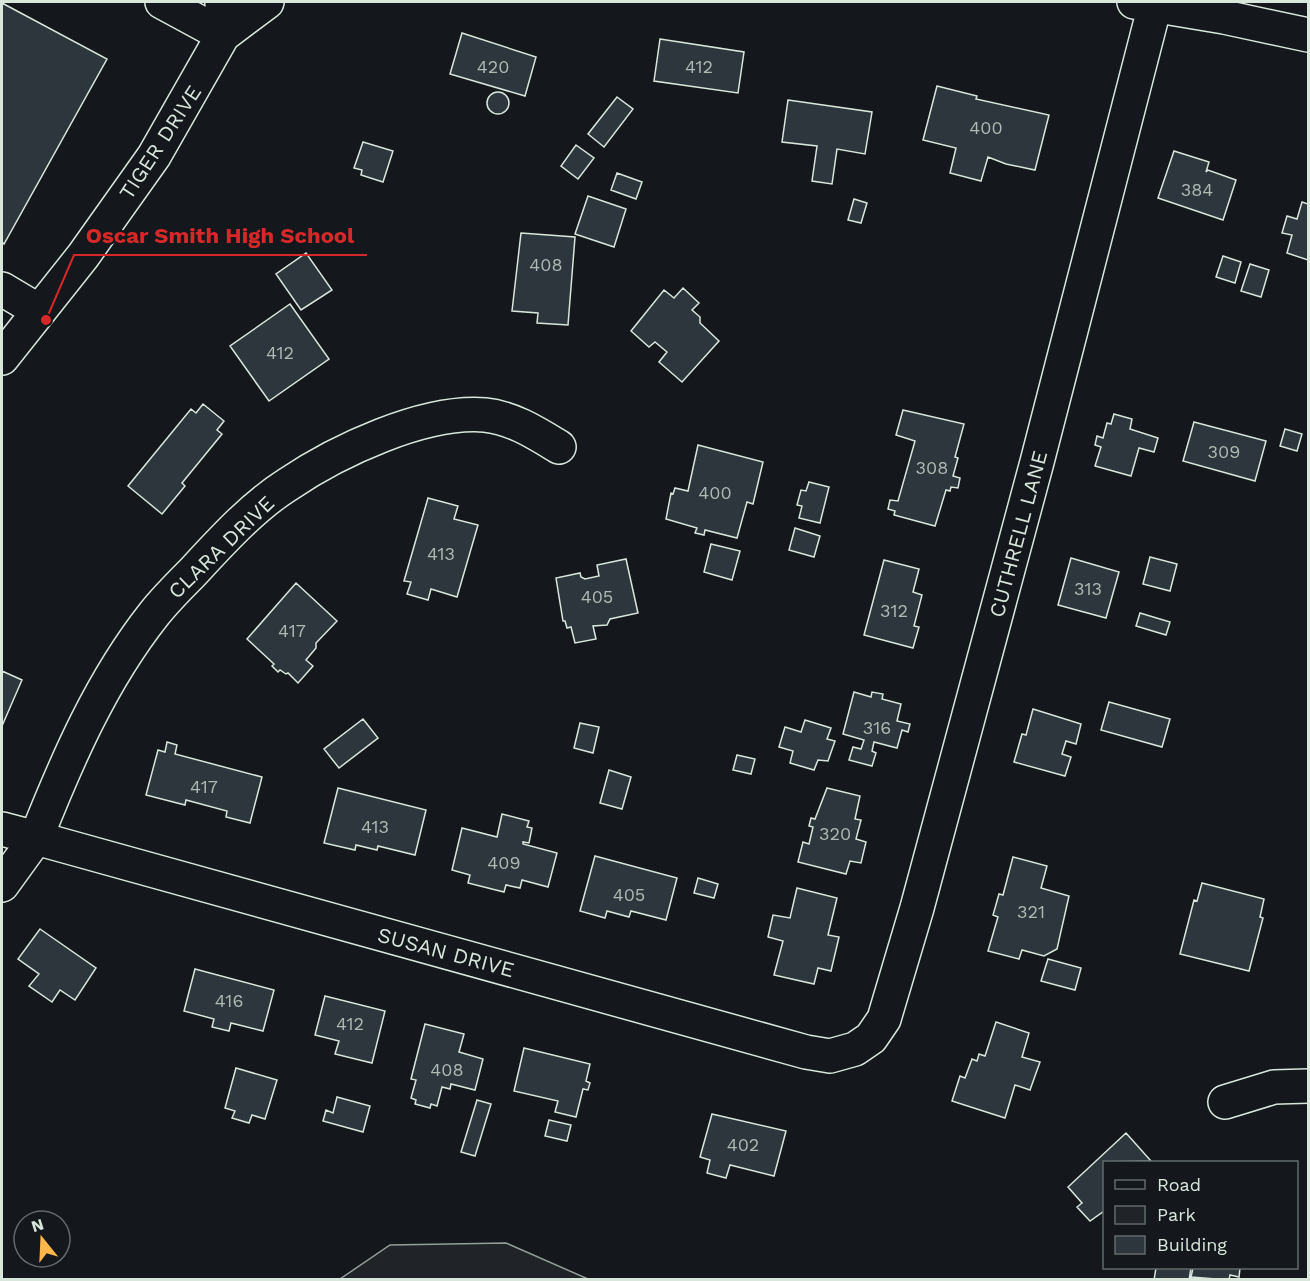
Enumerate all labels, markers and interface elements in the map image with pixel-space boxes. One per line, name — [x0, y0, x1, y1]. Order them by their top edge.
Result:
house number: 420 — [477, 56, 509, 77]
house number: 412 — [685, 56, 713, 77]
street label: TIGER DRIVE — [114, 80, 206, 204]
house number: 400 — [969, 117, 1003, 138]
house number: 384 — [1181, 179, 1213, 200]
callout: Oscar Smith High School — [74, 215, 367, 255]
text: Oscar Smith High School — [86, 223, 355, 248]
house number: 408 — [529, 254, 563, 275]
house number: 412 — [266, 342, 294, 363]
house number: 309 — [1208, 441, 1240, 462]
street label: CUTHRELL LANE — [984, 448, 1052, 620]
house number: 308 — [916, 457, 948, 478]
house number: 400 — [698, 482, 732, 503]
street label: CLARA DRIVE — [163, 490, 279, 604]
house number: 413 — [427, 543, 455, 564]
house number: 313 — [1074, 578, 1102, 599]
house number: 405 — [581, 586, 613, 607]
house number: 312 — [880, 600, 908, 621]
house number: 417 — [278, 620, 306, 641]
house number: 316 — [863, 717, 891, 738]
house number: 417 — [190, 776, 218, 797]
house number: 413 — [361, 816, 389, 837]
house number: 320 — [819, 823, 851, 844]
house number: 409 — [487, 852, 521, 873]
house number: 405 — [613, 884, 645, 905]
house number: 321 — [1017, 901, 1045, 922]
street label: SUSAN DRIVE — [375, 922, 517, 982]
house number: 416 — [215, 990, 243, 1011]
house number: 412 — [336, 1013, 364, 1034]
house number: 408 — [430, 1059, 464, 1080]
house number: 402 — [727, 1134, 759, 1155]
legend — [1103, 1161, 1298, 1269]
text: Road — [1157, 1174, 1201, 1195]
text: Park — [1157, 1204, 1196, 1225]
north arrow — [12, 1209, 72, 1269]
text: N — [29, 1214, 46, 1236]
text: Building — [1157, 1234, 1227, 1255]

